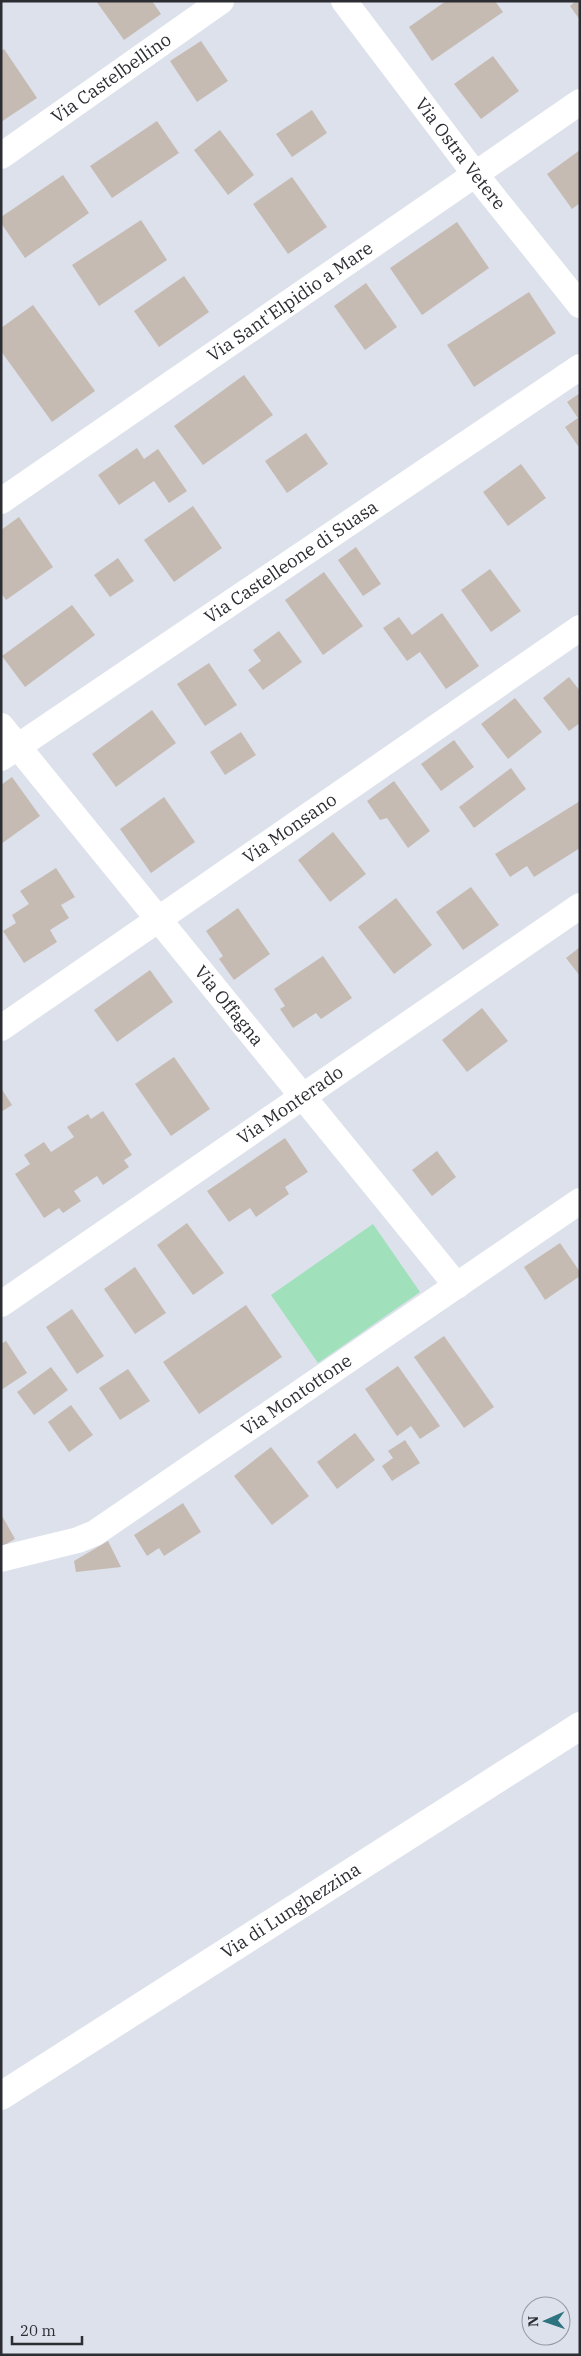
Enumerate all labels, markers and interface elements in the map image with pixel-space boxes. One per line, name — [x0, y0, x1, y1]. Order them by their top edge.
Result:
street label: Via Castelbellino — [47, 28, 176, 128]
street label: Via Ostra Vetere — [410, 93, 511, 214]
street label: Via Sant'Elpidio a Mare — [202, 236, 377, 367]
street label: Via Castelleone di Suasa — [200, 495, 382, 628]
street label: Via Monsano — [238, 788, 341, 869]
street label: Via Offagna — [190, 961, 269, 1051]
street label: Via Monterado — [233, 1060, 347, 1149]
street label: Via Montottone — [237, 1349, 356, 1441]
street label: Via di Lunghezzina — [216, 1857, 365, 1963]
north arrow — [521, 2296, 571, 2346]
scale bar — [12, 2314, 82, 2346]
text: N — [524, 2316, 542, 2327]
text: 20 m — [20, 2321, 56, 2340]

